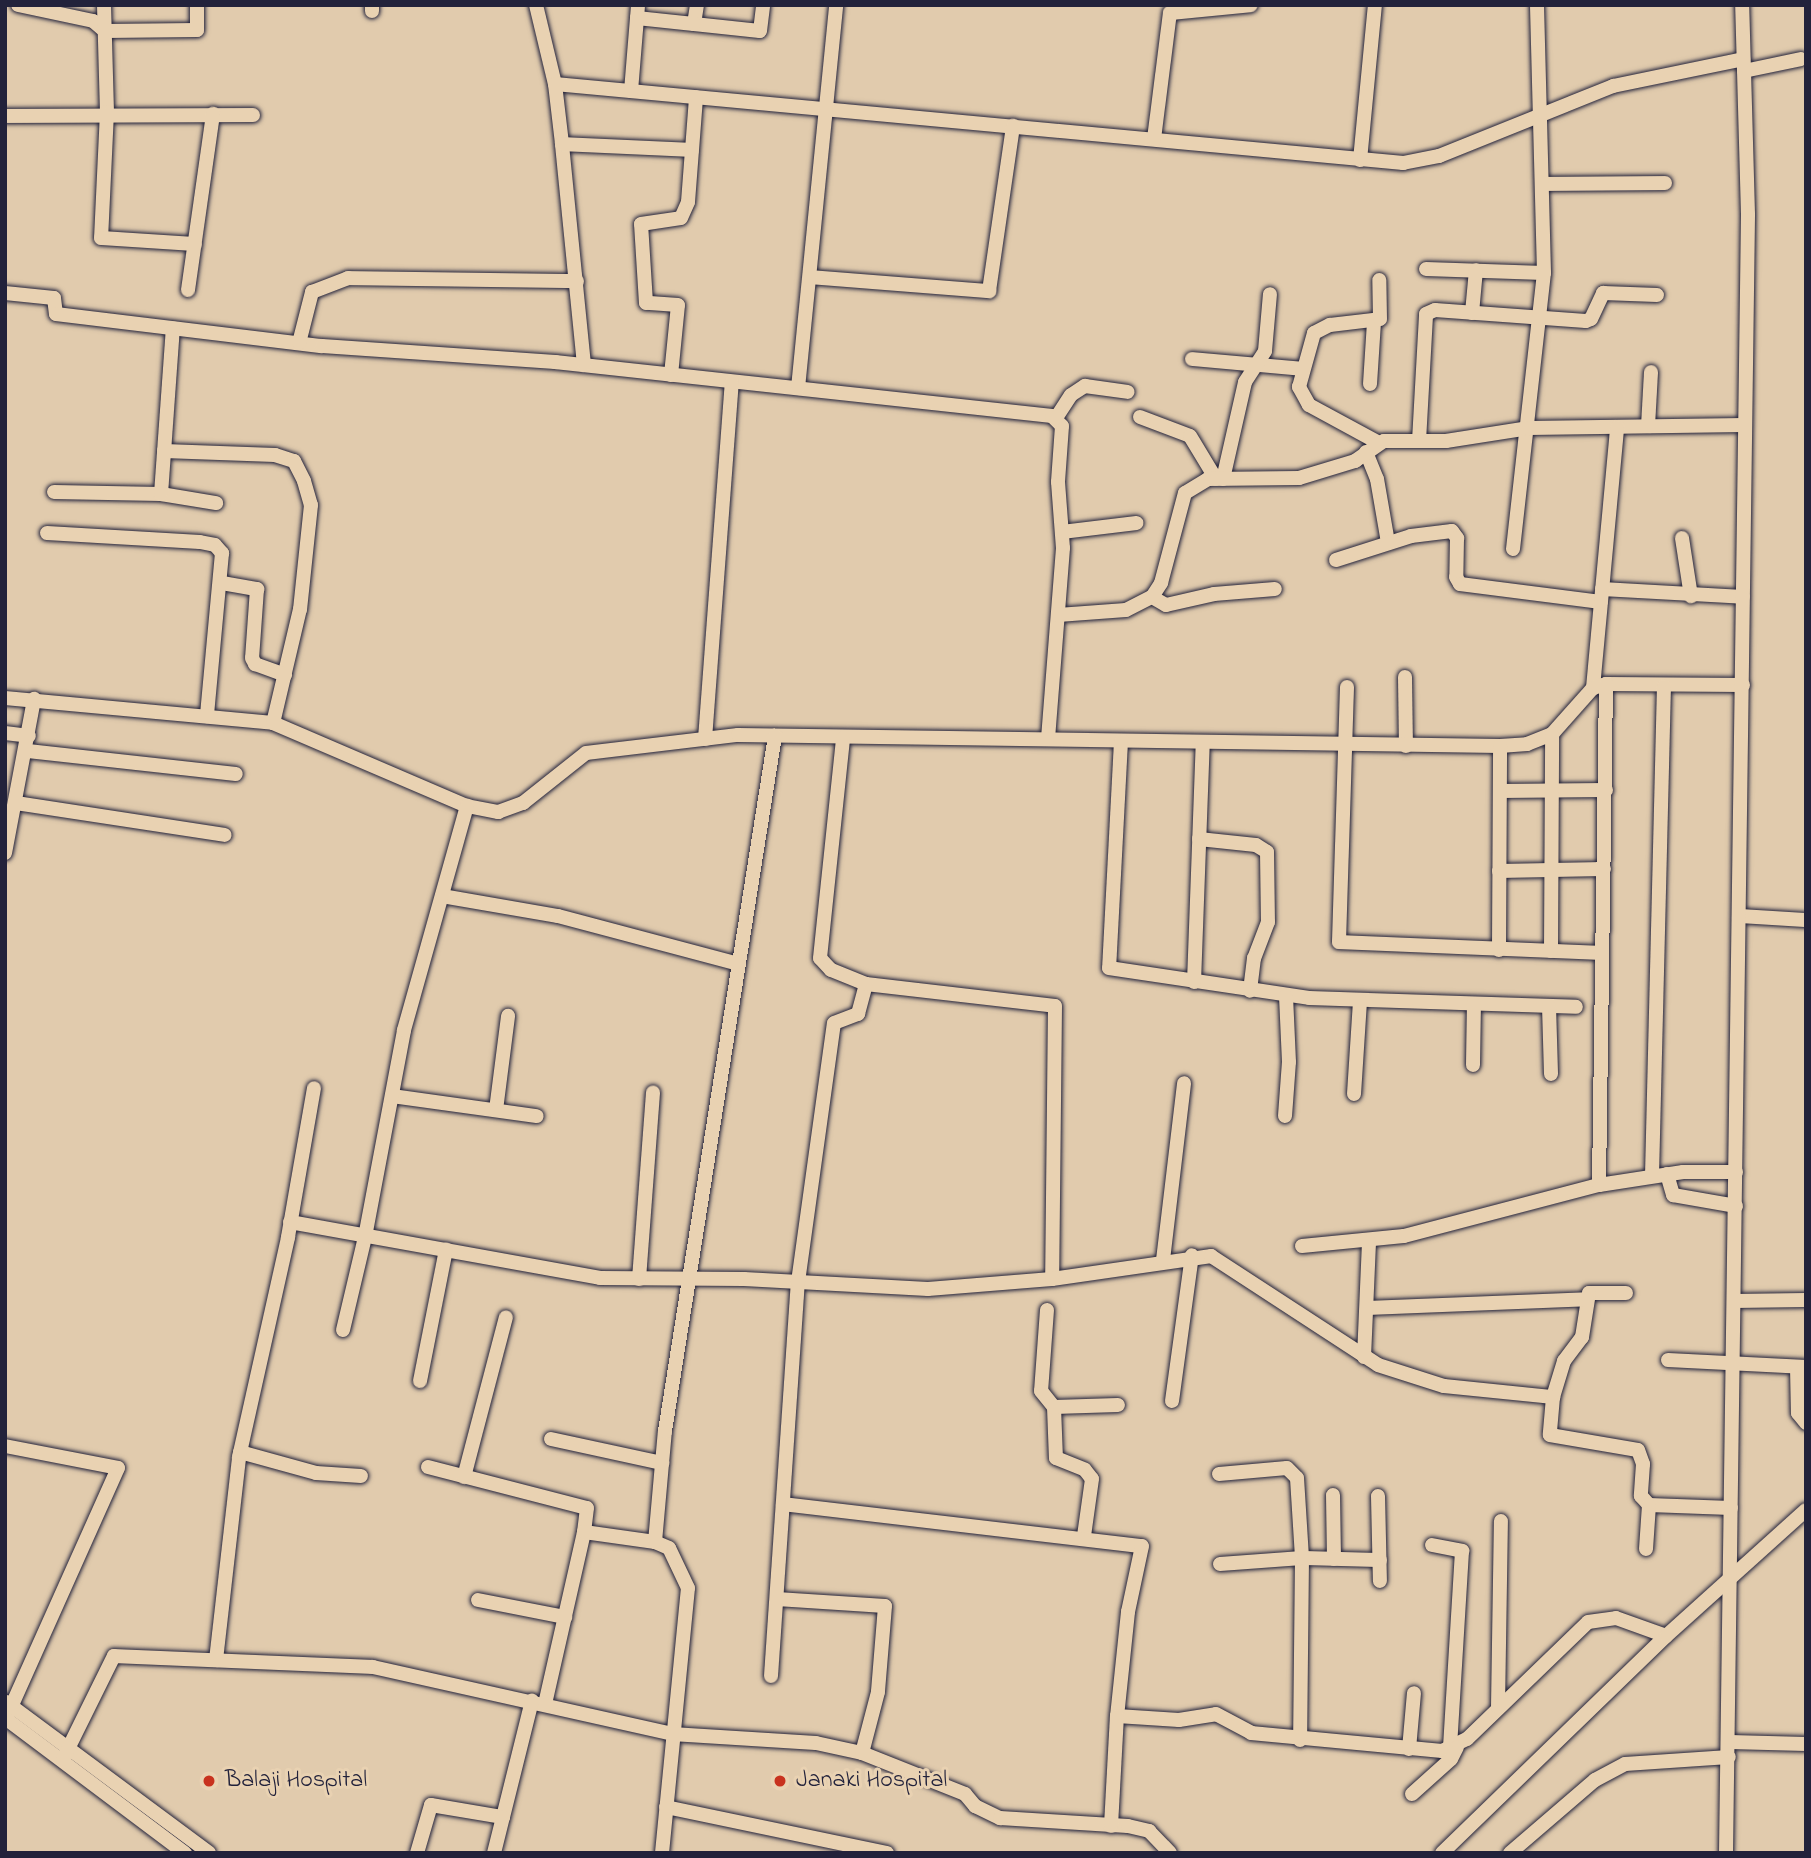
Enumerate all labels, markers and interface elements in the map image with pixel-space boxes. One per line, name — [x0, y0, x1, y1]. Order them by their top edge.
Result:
place label: Balaji Hospital — [225, 1767, 367, 1795]
place label: Janaki Hospital — [796, 1767, 947, 1795]
marker: Balaji Hospital — [199, 1771, 219, 1791]
marker: Janaki Hospital — [770, 1771, 790, 1791]

